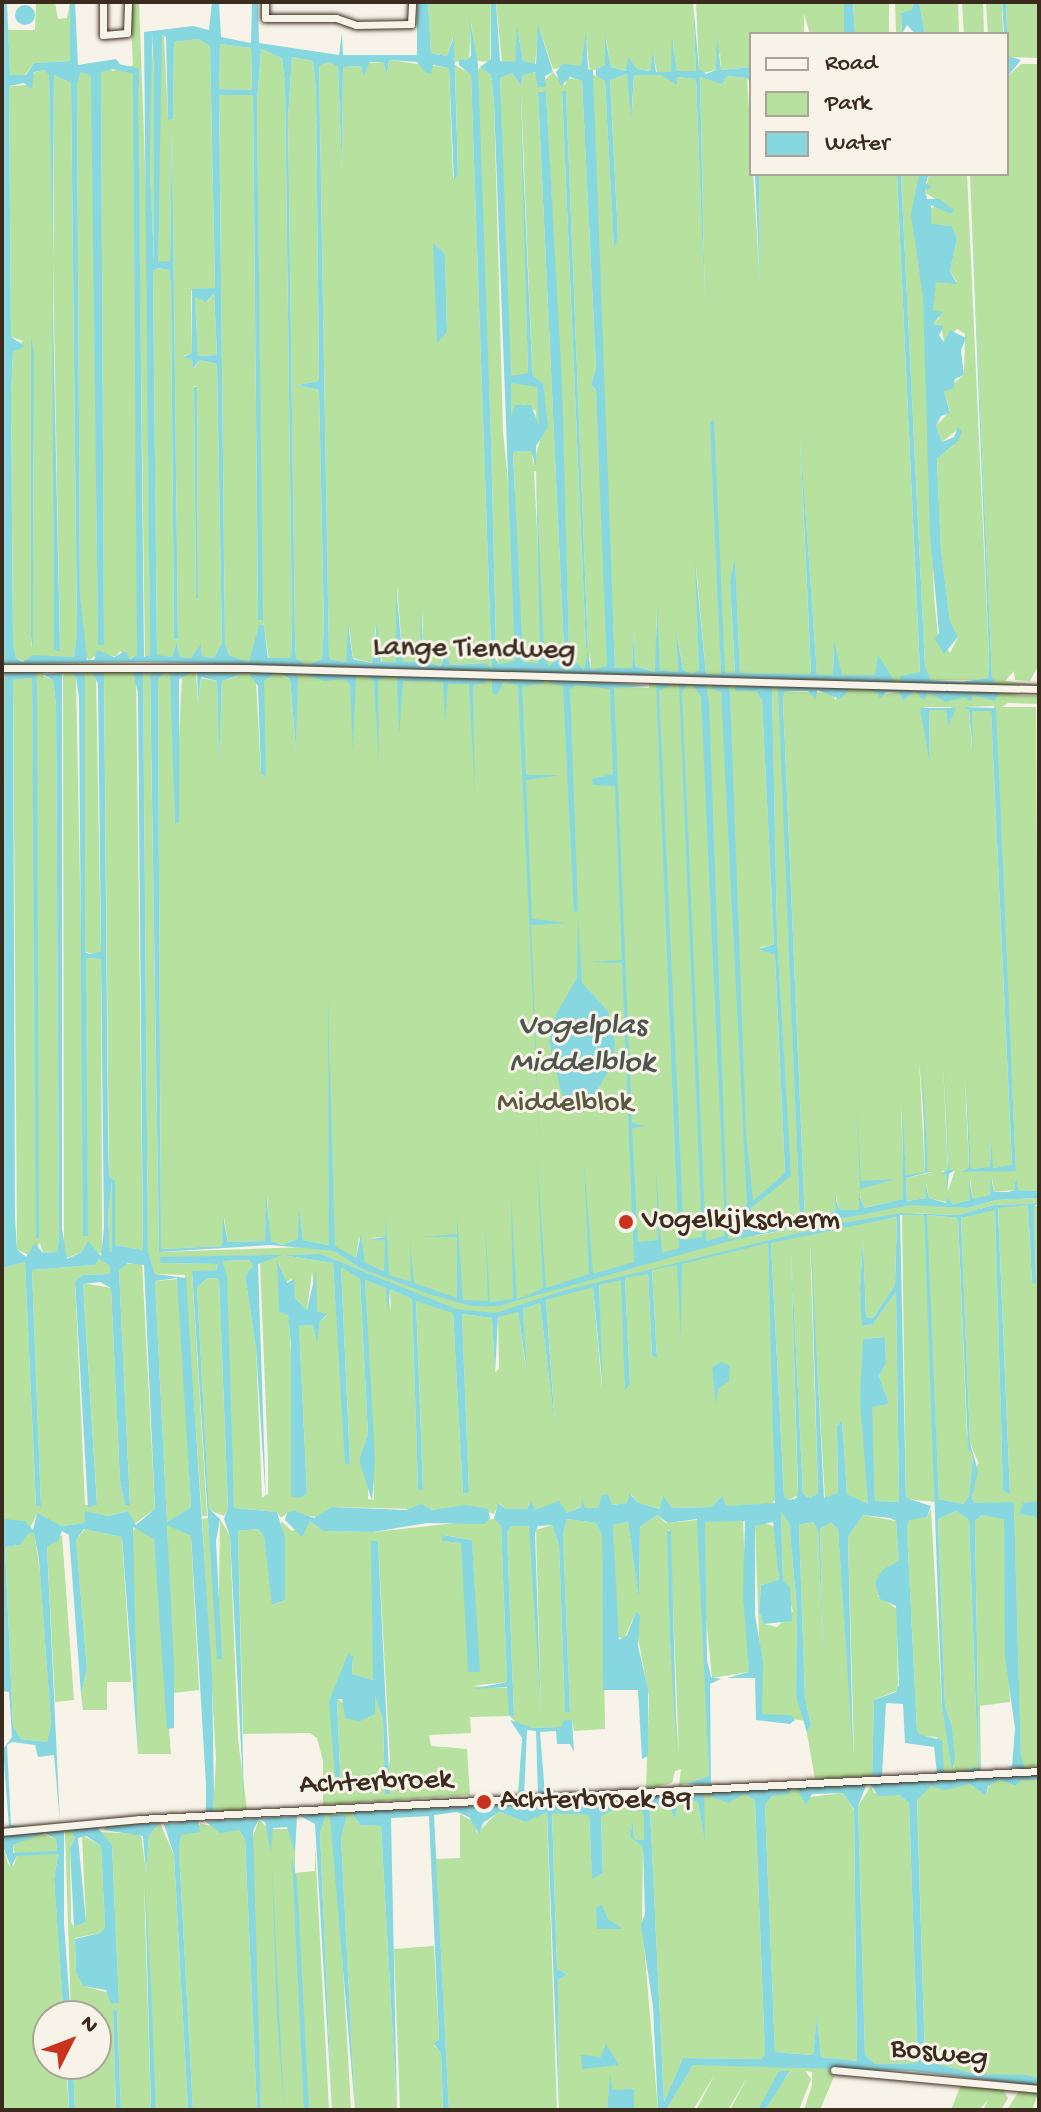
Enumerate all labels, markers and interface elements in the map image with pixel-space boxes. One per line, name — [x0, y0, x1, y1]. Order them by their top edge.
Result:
legend — [749, 32, 1009, 176]
text: Road — [825, 50, 877, 79]
text: Park — [825, 90, 871, 119]
text: Water — [825, 130, 889, 159]
street label: Lange Tiendweg — [372, 631, 576, 671]
water label: Vogelplas Middelblok — [509, 1009, 655, 1084]
park label: Middelblok — [497, 1087, 633, 1123]
place label: Vogelkijkscherm — [642, 1204, 840, 1240]
marker: Vogelkijkscherm — [617, 1213, 635, 1231]
street label: Achterbroek — [299, 1763, 453, 1805]
place label: Achterbroek 89 — [500, 1784, 692, 1820]
marker: Achterbroek 89 — [475, 1793, 493, 1811]
north arrow — [32, 2000, 112, 2080]
text: N — [74, 2011, 103, 2039]
street label: Bosweg — [889, 2032, 989, 2078]

